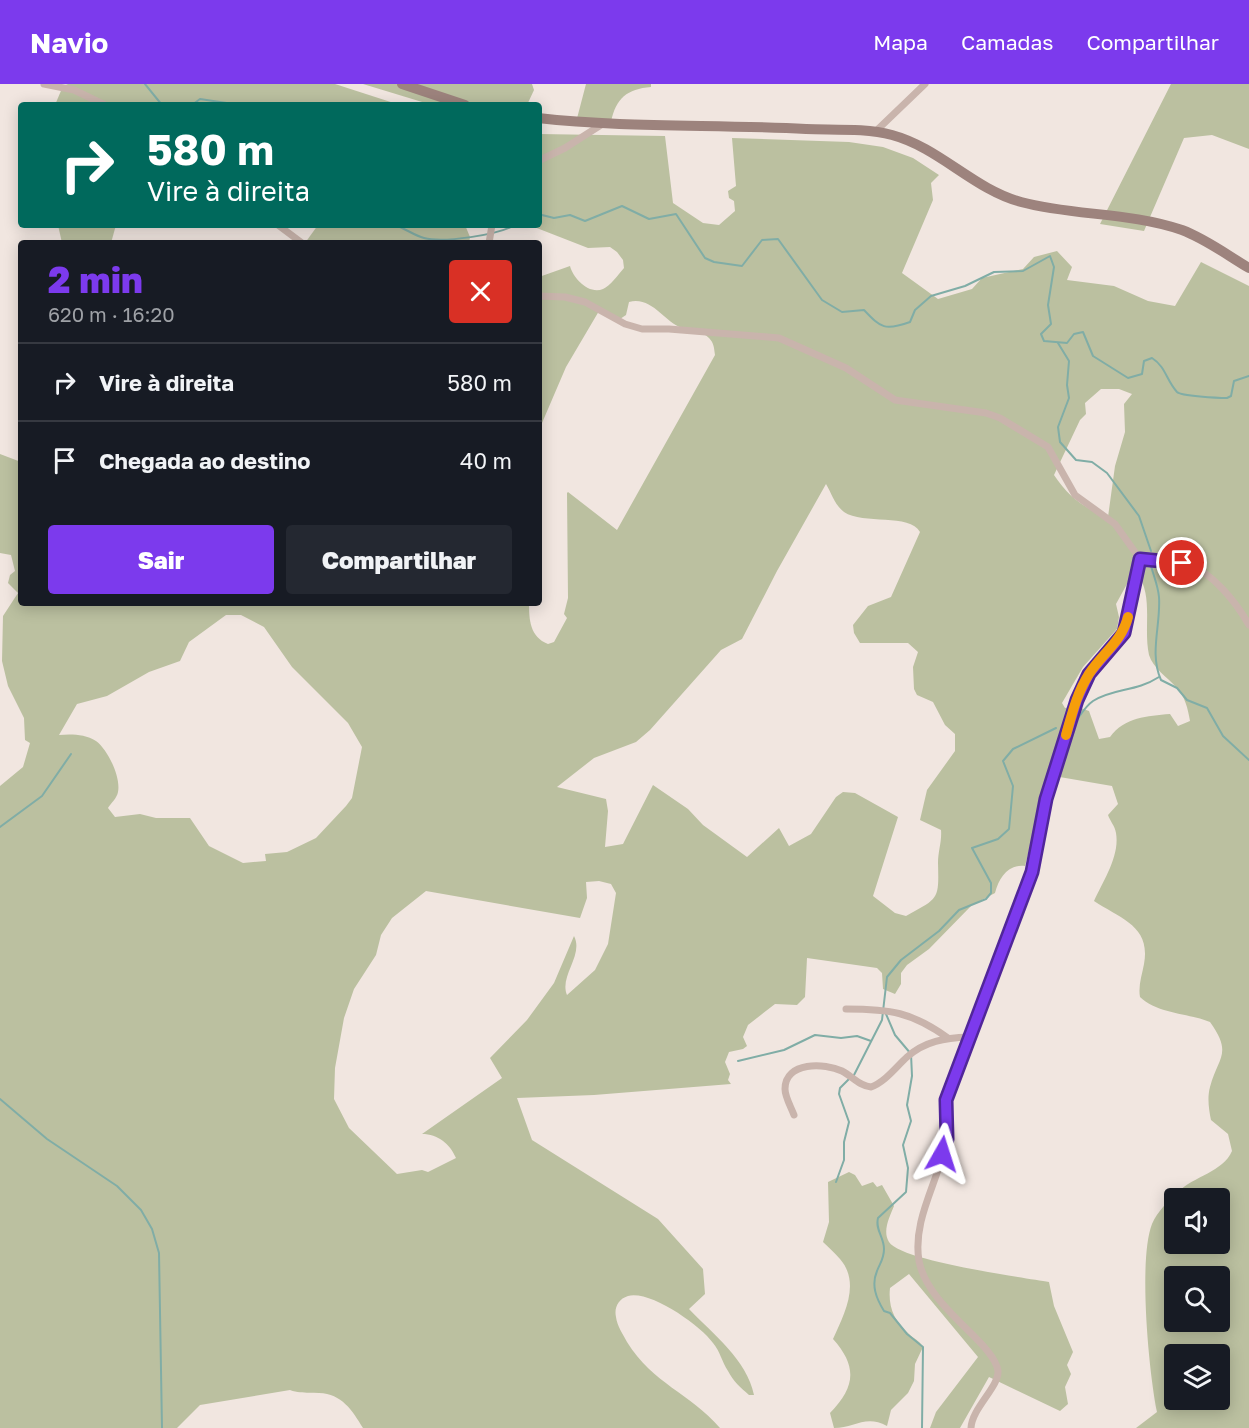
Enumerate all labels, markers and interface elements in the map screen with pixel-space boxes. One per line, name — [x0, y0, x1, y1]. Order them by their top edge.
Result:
text: Navio — [30, 26, 108, 59]
text: Mapa — [873, 29, 928, 55]
text: Camadas — [961, 29, 1053, 55]
text: Compartilhar — [1086, 29, 1219, 55]
text: 580 m — [147, 124, 274, 174]
icon: right — [48, 126, 126, 204]
text: Vire à direita — [147, 175, 310, 207]
text: 2 min — [48, 258, 143, 301]
button: close — [449, 260, 512, 323]
text: 620 m · 16:20 — [48, 302, 175, 326]
icon: right — [48, 366, 81, 399]
text: Vire à direita — [99, 369, 234, 396]
text: 580 m — [447, 369, 512, 396]
icon: arrive — [48, 444, 81, 477]
text: Chegada ao destino — [99, 447, 311, 474]
text: 40 m — [460, 447, 512, 474]
button: Sair — [48, 525, 274, 594]
button: Compartilhar — [286, 525, 512, 594]
pin — [1156, 537, 1207, 588]
icon: arrive — [1165, 546, 1198, 579]
position arrow — [910, 1122, 974, 1186]
map controls — [1164, 1188, 1230, 1410]
button: sound — [1164, 1188, 1230, 1254]
button: search — [1164, 1266, 1230, 1332]
button: layers — [1164, 1344, 1230, 1410]

